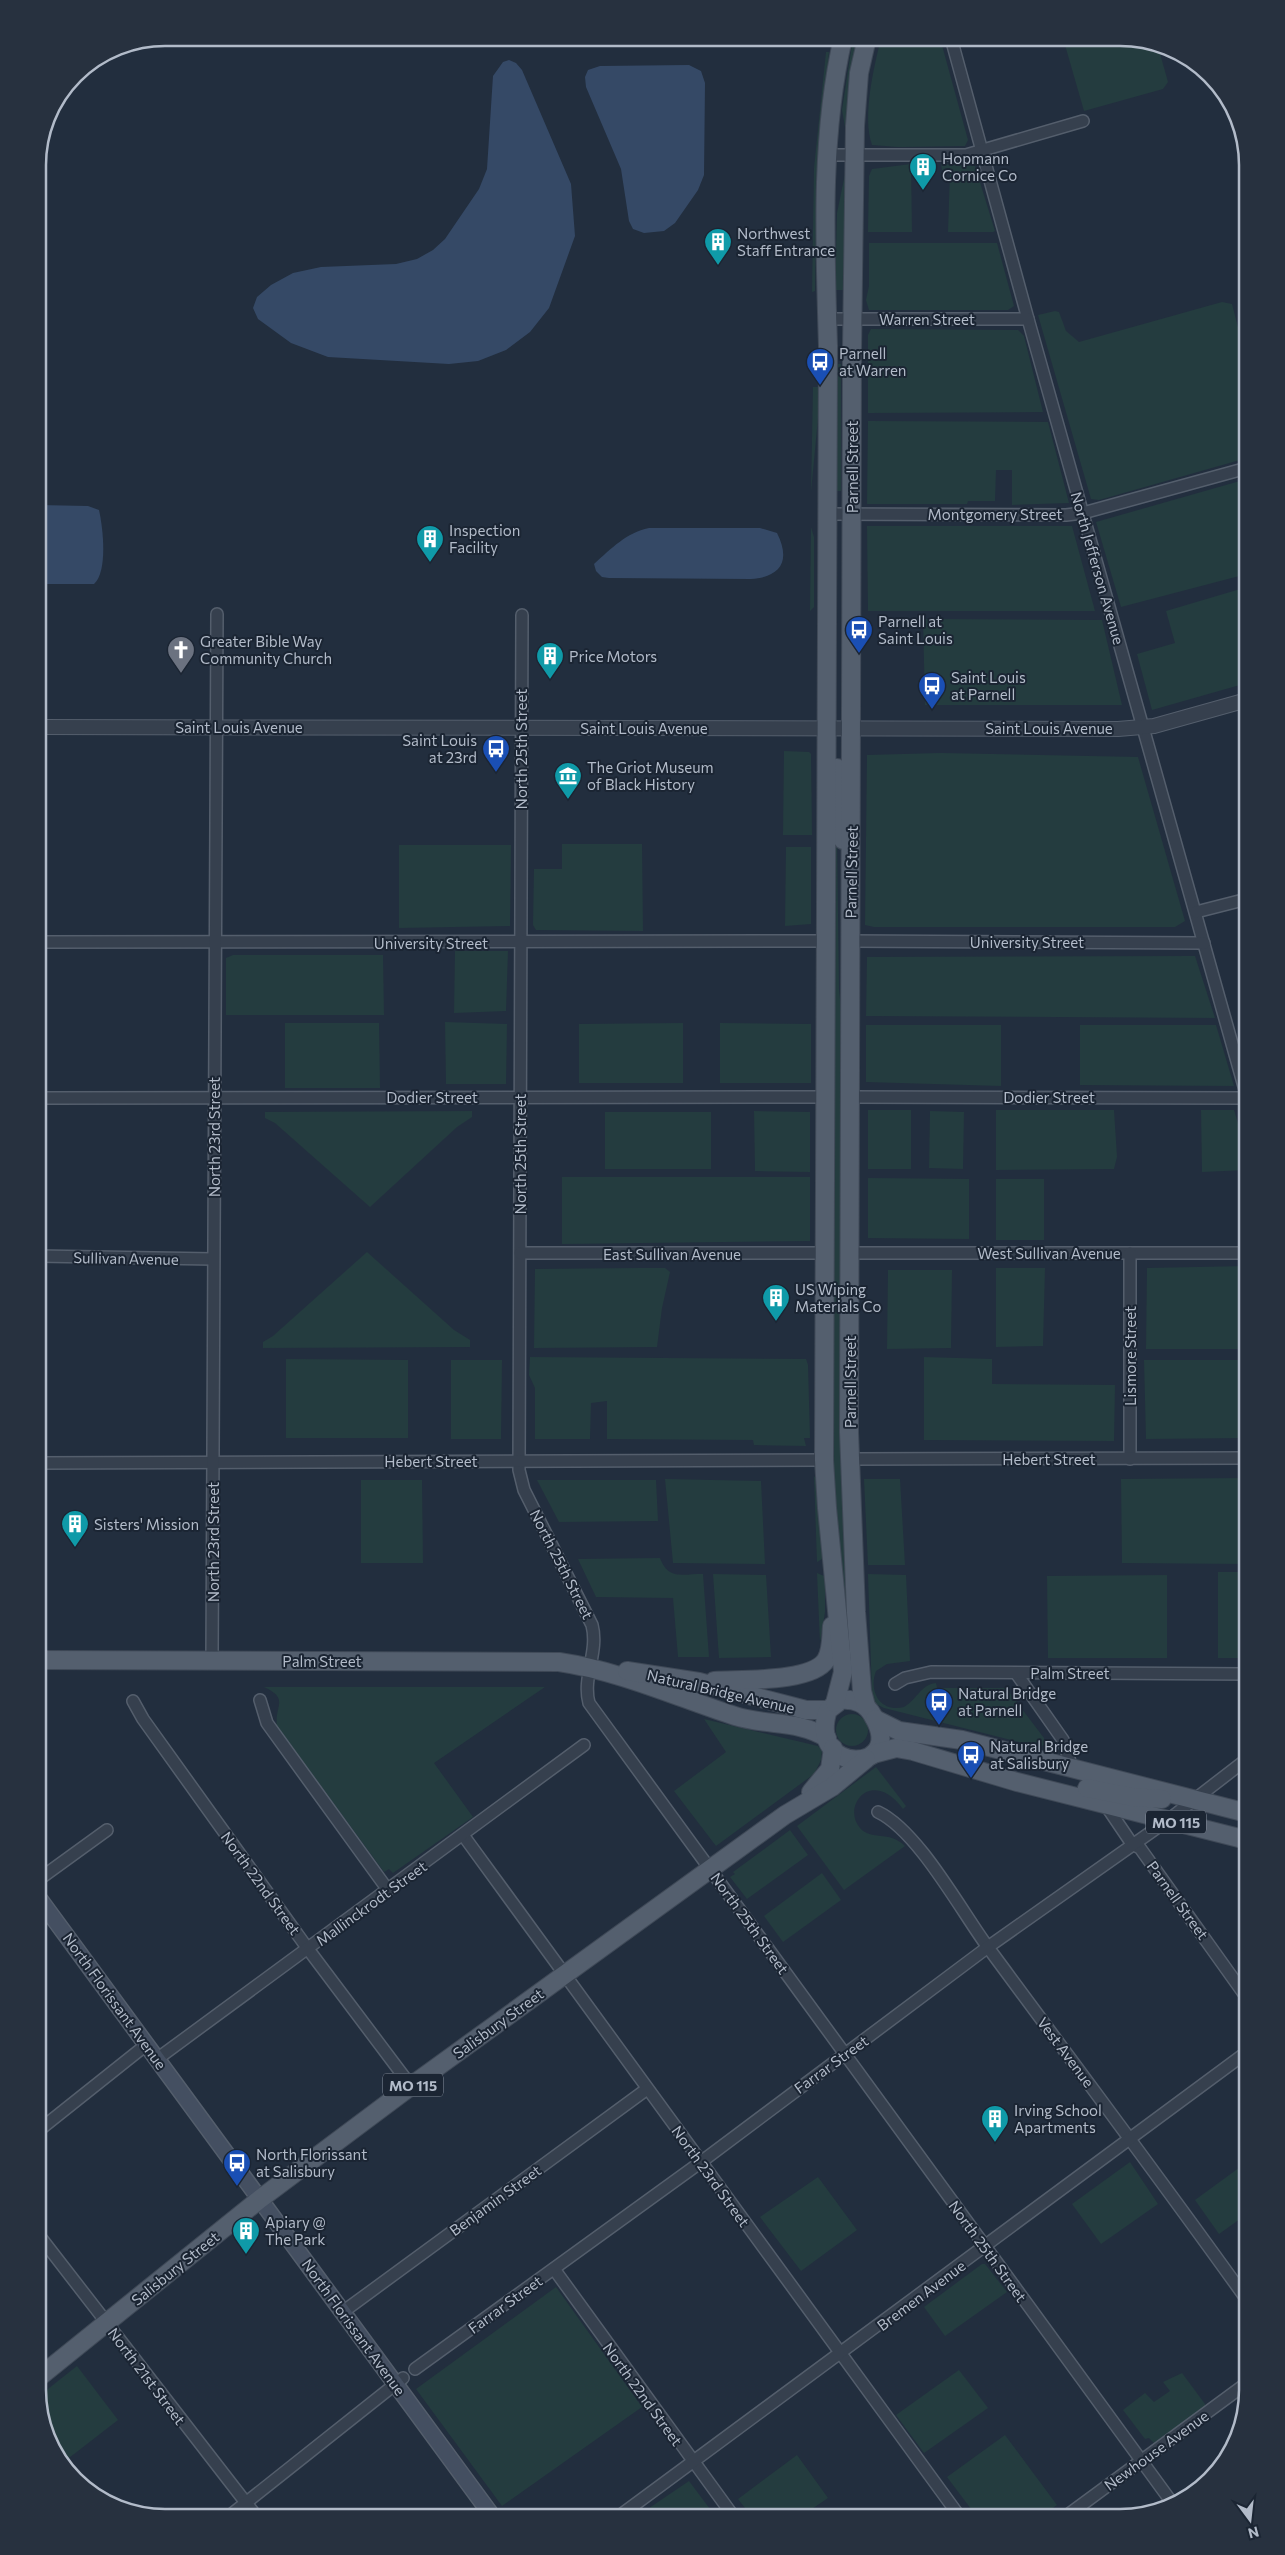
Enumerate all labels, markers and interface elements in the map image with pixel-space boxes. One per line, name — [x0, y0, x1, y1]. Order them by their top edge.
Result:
place label: Hopmann Cornice Co — [942, 149, 1017, 184]
building icon: Hopmann Cornice Co — [908, 152, 938, 191]
place label: Northwest Staff Entrance — [737, 224, 835, 259]
building icon: Northwest Staff Entrance — [703, 227, 733, 266]
street label: Warren Street — [879, 310, 975, 328]
place label: Parnell at Warren — [839, 344, 906, 379]
bus stop icon: Parnell at Warren — [805, 347, 835, 386]
street label: Parnell Street — [843, 421, 861, 513]
street label: North Jefferson Avenue — [1068, 490, 1128, 647]
street label: Montgomery Street — [928, 505, 1063, 523]
place label: Inspection Facility — [449, 521, 520, 556]
building icon: Inspection Facility — [415, 524, 445, 563]
place label: Parnell at Saint Louis — [878, 612, 953, 647]
bus stop icon: Parnell at Saint Louis — [844, 615, 874, 654]
place label: Greater Bible Way Community Church — [200, 632, 332, 667]
church icon: Greater Bible Way Community Church — [166, 635, 196, 674]
building icon: Price Motors — [535, 641, 565, 680]
place label: Price Motors — [569, 647, 657, 665]
place label: Saint Louis at Parnell — [951, 668, 1026, 703]
bus stop icon: Saint Louis at Parnell — [917, 671, 947, 710]
street label: North 25th Street — [512, 689, 530, 809]
street label: Saint Louis Avenue — [175, 718, 303, 736]
street label: Saint Louis Avenue — [580, 719, 708, 737]
street label: Saint Louis Avenue — [985, 719, 1113, 737]
place label: Saint Louis at 23rd — [402, 731, 477, 766]
bus stop icon: Saint Louis at 23rd — [481, 734, 511, 773]
place label: The Griot Museum of Black History — [587, 758, 714, 793]
museum icon: The Griot Museum of Black History — [553, 761, 583, 800]
street label: Parnell Street — [841, 826, 861, 918]
street label: University Street — [970, 933, 1084, 951]
street label: University Street — [374, 934, 488, 952]
street label: North 23rd Street — [205, 1077, 223, 1197]
street label: Dodier Street — [386, 1088, 478, 1106]
street label: Dodier Street — [1003, 1088, 1095, 1106]
street label: North 25th Street — [511, 1094, 529, 1214]
street label: West Sullivan Avenue — [977, 1244, 1121, 1262]
street label: East Sullivan Avenue — [603, 1245, 741, 1263]
street label: Sullivan Avenue — [73, 1248, 179, 1268]
place label: US Wiping Materials Co — [795, 1280, 881, 1315]
building icon: US Wiping Materials Co — [761, 1283, 791, 1322]
street label: Lismore Street — [1121, 1306, 1139, 1406]
street label: Parnell Street — [841, 1336, 859, 1428]
street label: Hebert Street — [1002, 1450, 1096, 1468]
street label: Hebert Street — [384, 1452, 478, 1470]
street label: North 23rd Street — [204, 1482, 222, 1602]
street label: North 25th Street — [527, 1506, 597, 1622]
building icon: Sisters' Mission — [60, 1509, 90, 1548]
place label: Sisters' Mission — [94, 1515, 199, 1533]
street label: Palm Street — [282, 1652, 362, 1670]
street label: Palm Street — [1030, 1664, 1110, 1682]
street label: Natural Bridge Avenue — [645, 1665, 797, 1717]
place label: Natural Bridge at Parnell — [958, 1684, 1056, 1719]
bus stop icon: Natural Bridge at Parnell — [924, 1687, 954, 1726]
place label: Natural Bridge at Salisbury — [990, 1737, 1088, 1772]
bus stop icon: Natural Bridge at Salisbury — [956, 1740, 986, 1779]
road number: MO 115 — [1146, 1810, 1206, 1834]
street label: North 22nd Street — [218, 1828, 304, 1938]
street label: Mallinckrodt Street — [312, 1857, 430, 1949]
street label: Parnell Street — [1143, 1857, 1213, 1943]
street label: North 25th Street — [707, 1869, 793, 1977]
street label: North Florissant Avenue — [59, 1929, 171, 2073]
street label: Salisbury Street — [449, 1984, 547, 2062]
street label: Vest Avenue — [1034, 2013, 1098, 2091]
street label: Farrar Street — [790, 2031, 872, 2097]
road number: MO 115 — [383, 2074, 443, 2096]
place label: Irving School Apartments — [1014, 2101, 1102, 2136]
building icon: Irving School Apartments — [980, 2104, 1010, 2143]
street label: North 23rd Street — [668, 2122, 754, 2230]
place label: North Florissant at Salisbury — [256, 2145, 367, 2180]
bus stop icon: North Florissant at Salisbury — [222, 2148, 252, 2187]
street label: Benjamin Street — [446, 2161, 544, 2239]
street label: North 25th Street — [945, 2197, 1031, 2305]
place label: Apiary @ The Park — [265, 2213, 326, 2248]
building icon: Apiary @ The Park — [231, 2216, 261, 2255]
street label: Salisbury Street — [128, 2227, 222, 2309]
street label: North Florissant Avenue — [298, 2255, 410, 2399]
street label: Bremen Avenue — [873, 2256, 969, 2334]
street label: Farrar Street — [464, 2271, 546, 2337]
street label: North 21st Street — [105, 2324, 189, 2428]
street label: North 22nd Street — [600, 2339, 686, 2449]
street label: Newhouse Avenue — [1100, 2406, 1212, 2494]
north arrow — [1225, 2495, 1275, 2545]
text: N — [1246, 2523, 1261, 2543]

